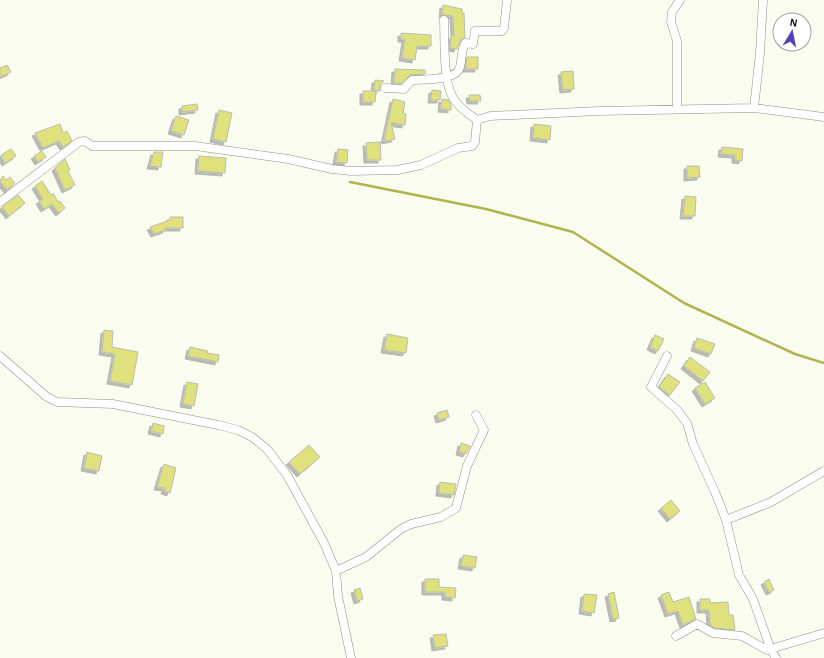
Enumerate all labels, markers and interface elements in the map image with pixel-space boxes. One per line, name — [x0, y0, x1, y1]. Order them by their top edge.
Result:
north arrow — [772, 12, 812, 52]
text: N — [789, 17, 798, 29]

